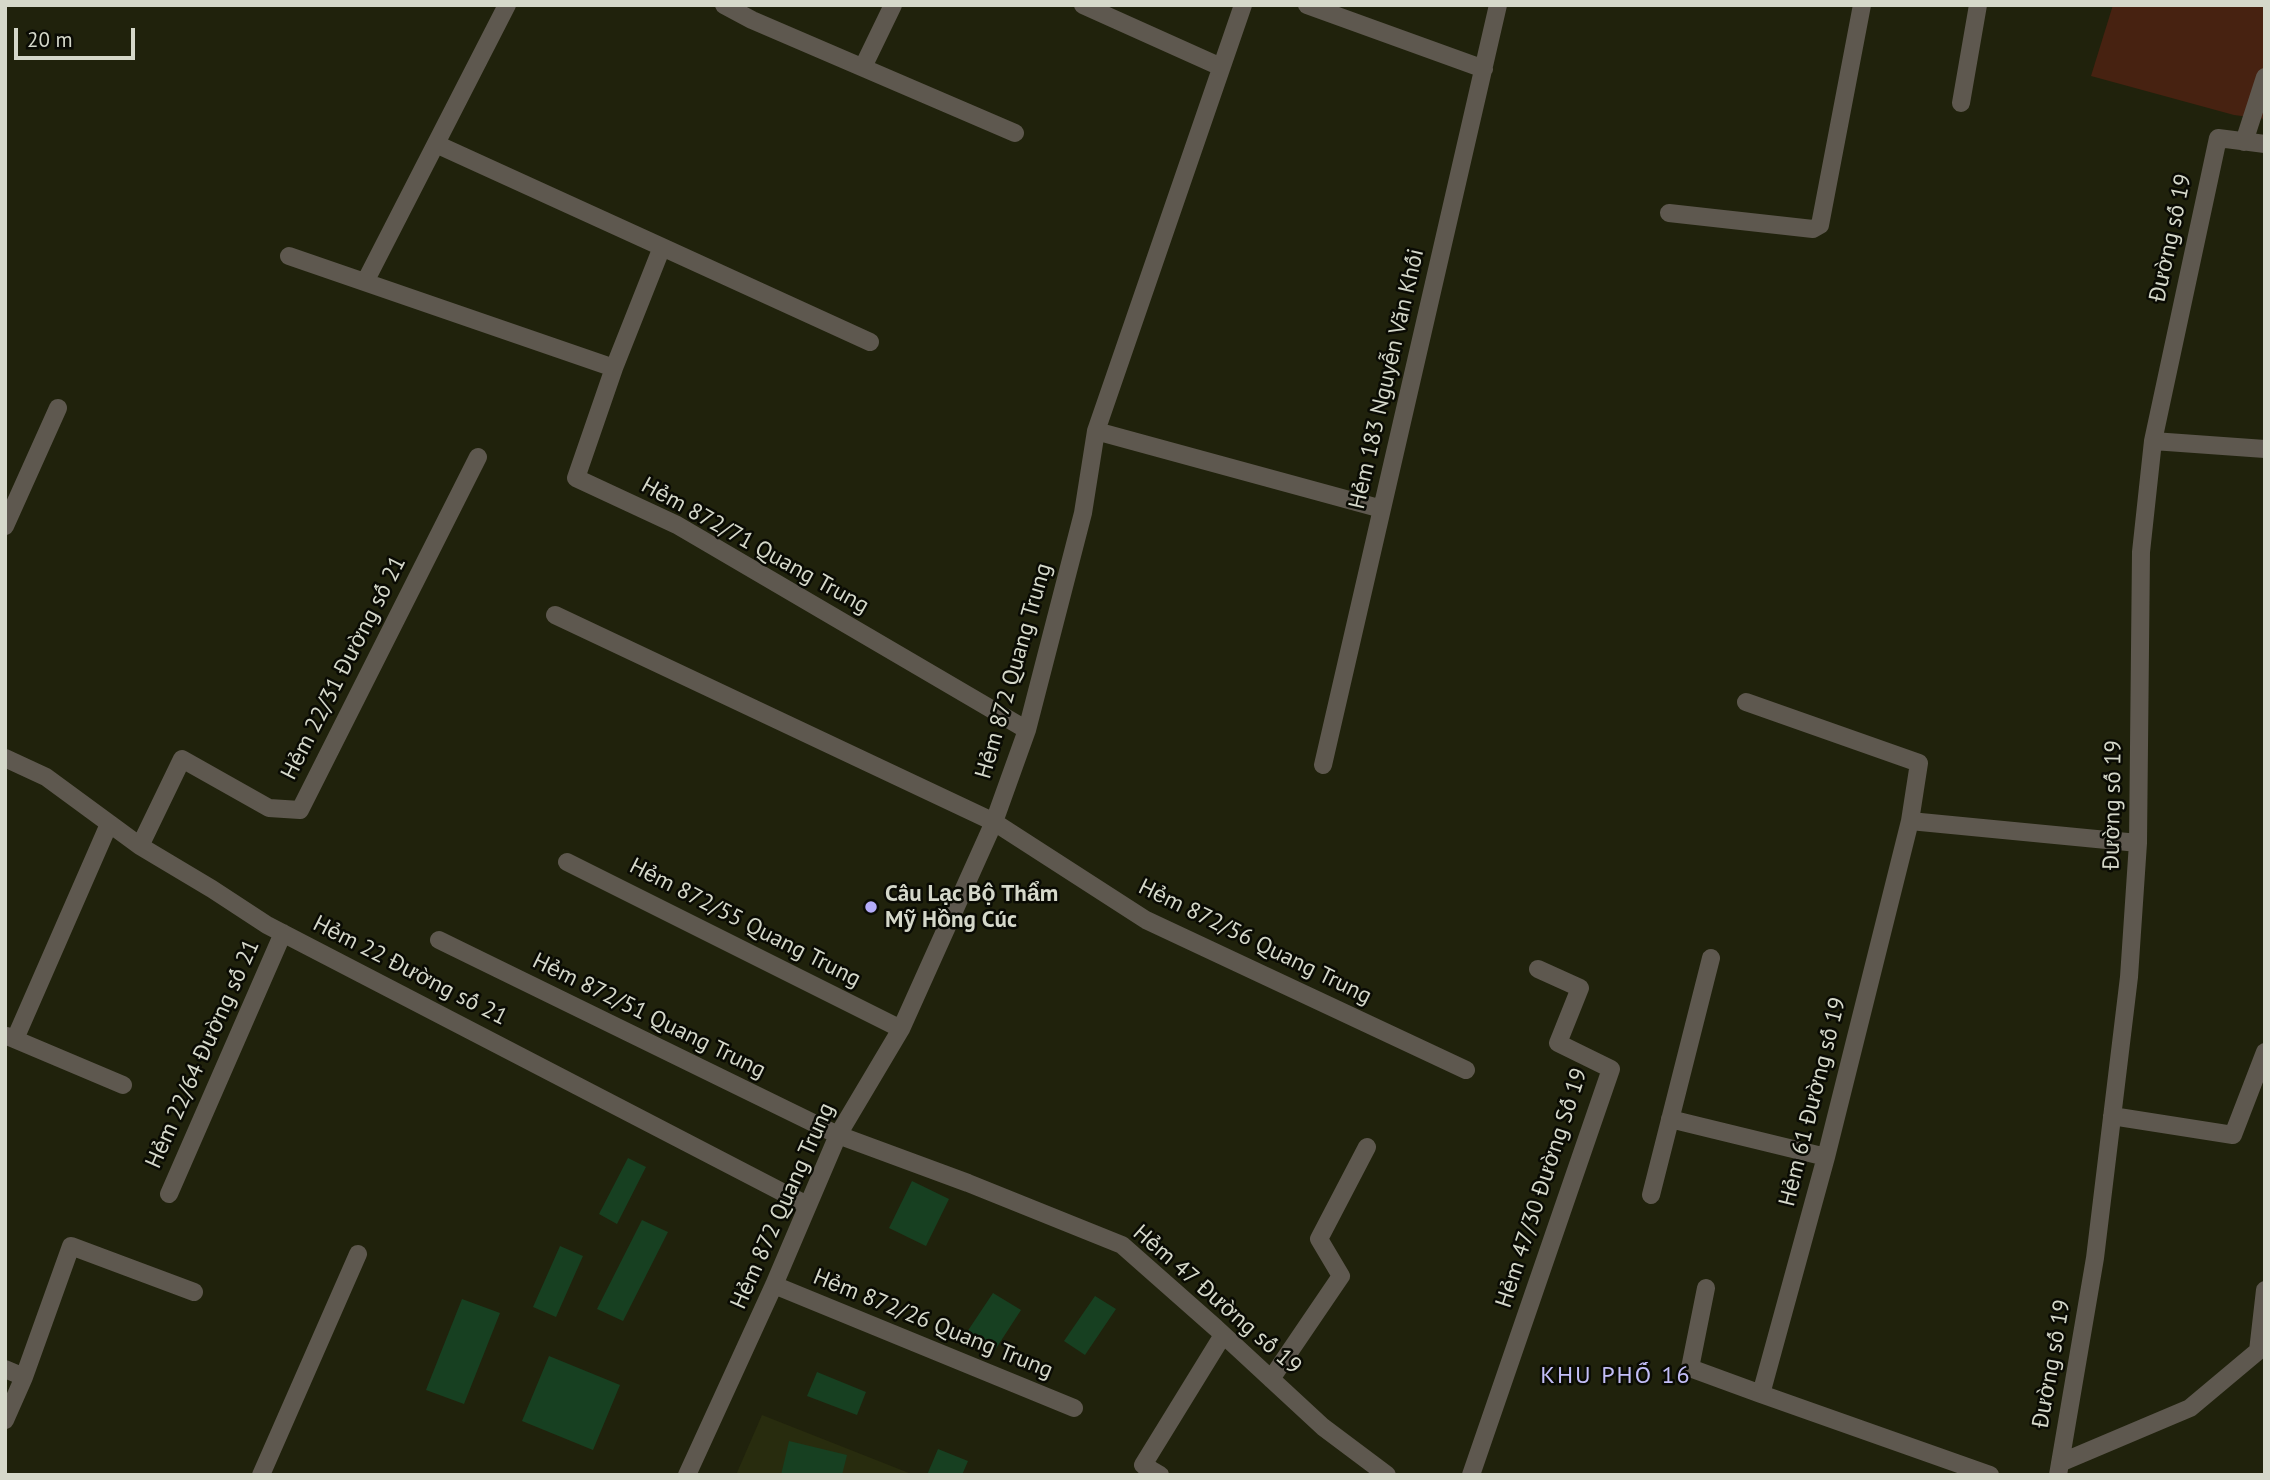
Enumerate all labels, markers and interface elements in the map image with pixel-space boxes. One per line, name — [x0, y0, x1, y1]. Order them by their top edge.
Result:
scale bar — [18, 14, 138, 58]
text: 20 m — [27, 26, 73, 53]
street label: Đường số 19 — [2144, 172, 2198, 304]
street label: Hẻm 183 Nguyễn Văn Khối — [1344, 246, 1430, 512]
street label: Hẻm 872/71 Quang Trung — [636, 472, 874, 620]
street label: Hẻm 22/31 Đường số 21 — [276, 552, 412, 784]
street label: Hẻm 872 Quang Trung — [970, 560, 1058, 782]
street label: Đường số 19 — [2098, 740, 2128, 870]
street label: Hẻm 872/55 Quang Trung — [625, 853, 865, 993]
street label: Hẻm 872/56 Quang Trung — [1134, 873, 1376, 1011]
place label: Câu Lạc Bộ Thẩm Mỹ Hồng Cúc — [885, 880, 1058, 934]
marker: Câu Lạc Bộ Thẩm Mỹ Hồng Cúc — [863, 899, 879, 915]
street label: Hẻm 22 Đường số 21 — [308, 910, 512, 1032]
street label: Hẻm 22/64 Đường số 21 — [140, 935, 266, 1173]
street label: Hẻm 872/51 Quang Trung — [528, 947, 770, 1085]
street label: Hẻm 61 Đường số 19 — [1774, 995, 1852, 1209]
street label: Hẻm 47/30 Đường Số 19 — [1490, 1065, 1594, 1311]
street label: Hẻm 872 Quang Trung — [725, 1099, 841, 1313]
street label: Hẻm 47 Đường số 19 — [1127, 1219, 1307, 1381]
street label: Hẻm 872/26 Quang Trung — [809, 1263, 1057, 1385]
street label: Đường số 19 — [2027, 1298, 2077, 1430]
district label: KHU PHỐ 16 — [1542, 1362, 1690, 1390]

